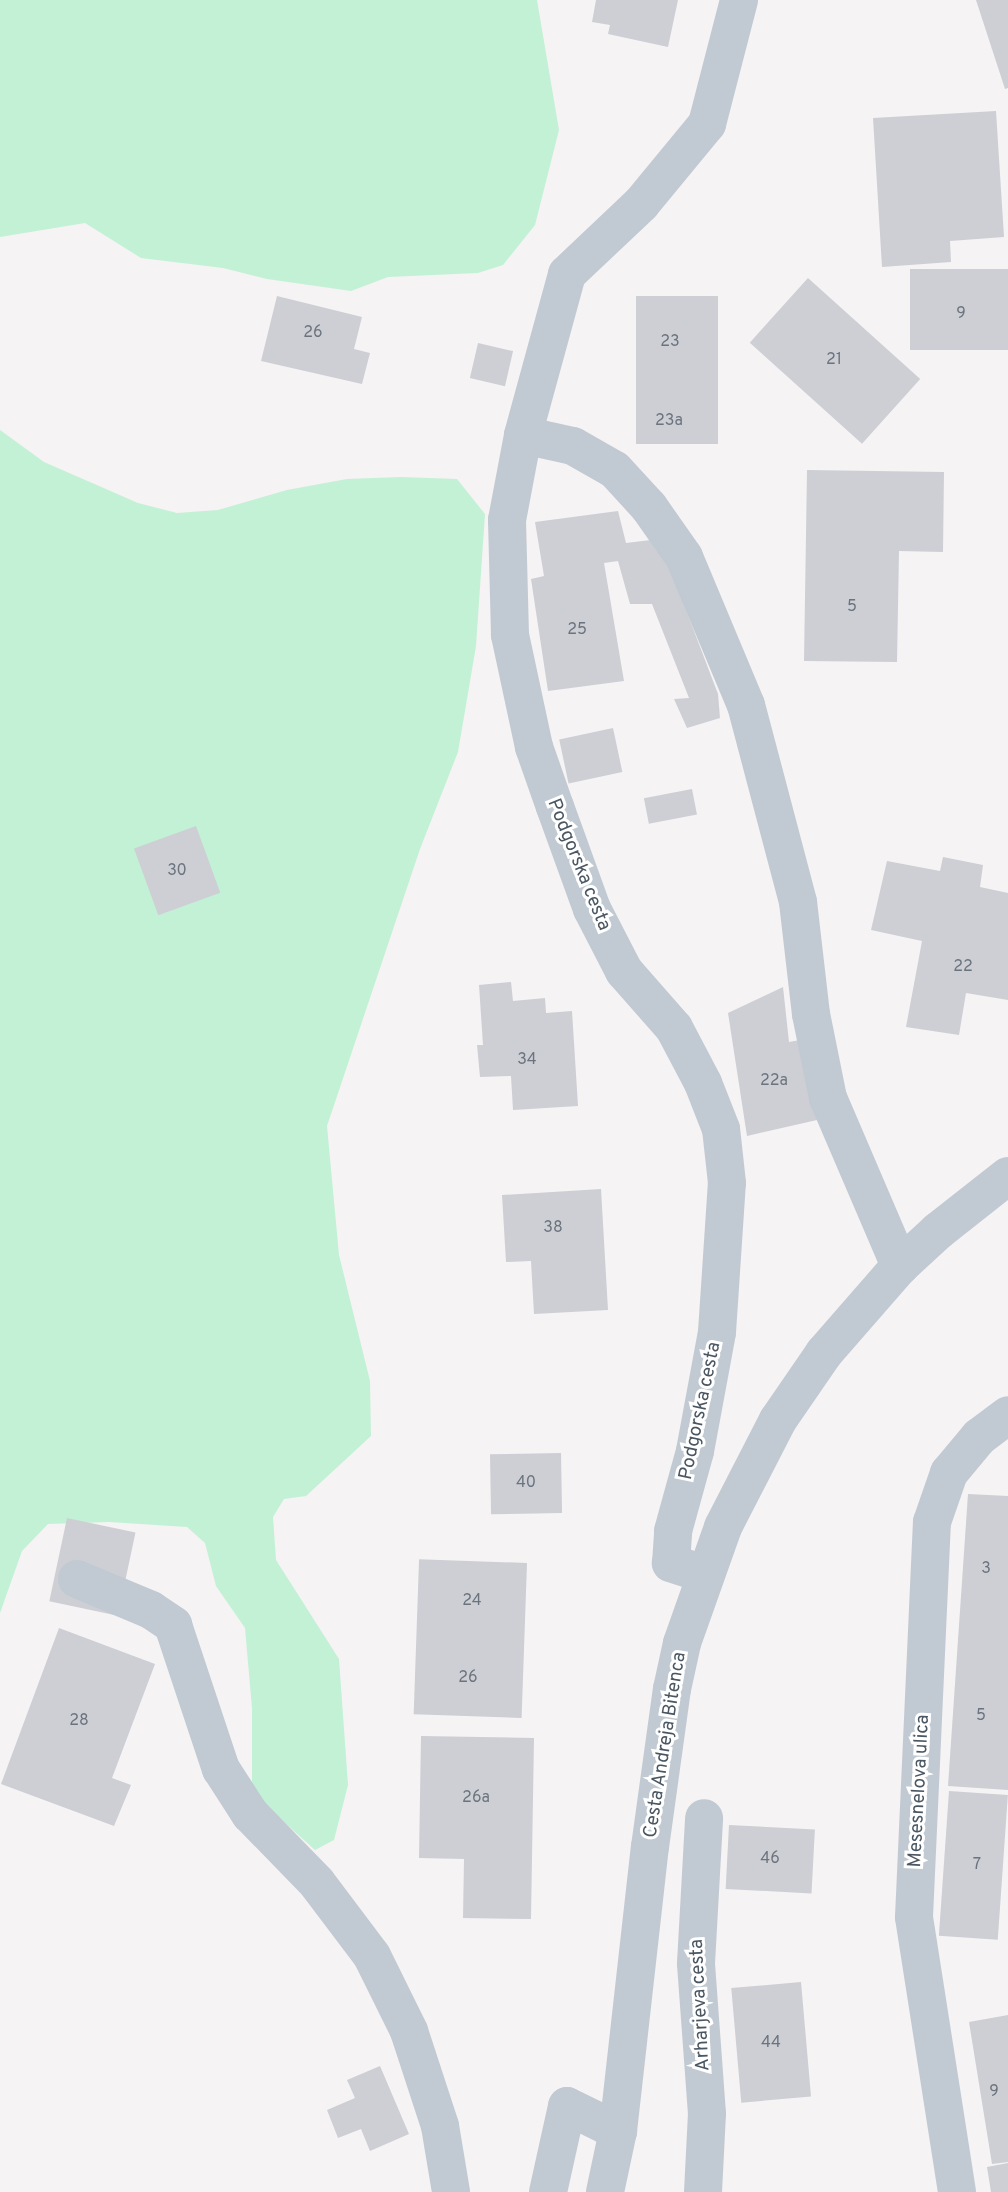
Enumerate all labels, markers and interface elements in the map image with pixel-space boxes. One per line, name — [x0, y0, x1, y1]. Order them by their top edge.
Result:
house number: 9 — [956, 304, 966, 324]
house number: 26 — [303, 323, 323, 343]
house number: 23 — [660, 332, 680, 352]
house number: 21 — [826, 350, 842, 370]
house number: 23a — [655, 411, 683, 431]
house number: 5 — [847, 597, 857, 617]
house number: 25 — [567, 620, 587, 640]
street label: Podgorska cesta — [541, 796, 615, 934]
house number: 30 — [167, 861, 187, 881]
house number: 22 — [953, 957, 973, 977]
house number: 34 — [517, 1050, 537, 1070]
house number: 22a — [760, 1071, 788, 1091]
house number: 38 — [543, 1218, 563, 1238]
street label: Podgorska cesta — [675, 1340, 727, 1482]
house number: 40 — [516, 1473, 536, 1493]
house number: 3 — [981, 1559, 991, 1579]
house number: 24 — [462, 1591, 482, 1611]
street label: Cesta Andreja Bitenca — [640, 1650, 692, 1840]
house number: 26 — [458, 1668, 478, 1688]
house number: 5 — [976, 1706, 986, 1726]
house number: 28 — [69, 1711, 89, 1731]
street label: Mesesnelova ulica — [905, 1714, 935, 1868]
house number: 26a — [462, 1788, 490, 1808]
house number: 46 — [760, 1849, 780, 1869]
house number: 7 — [973, 1855, 981, 1875]
street label: Arharjeva cesta — [686, 1938, 716, 2072]
house number: 44 — [761, 2033, 781, 2053]
house number: 9 — [989, 2082, 999, 2102]

